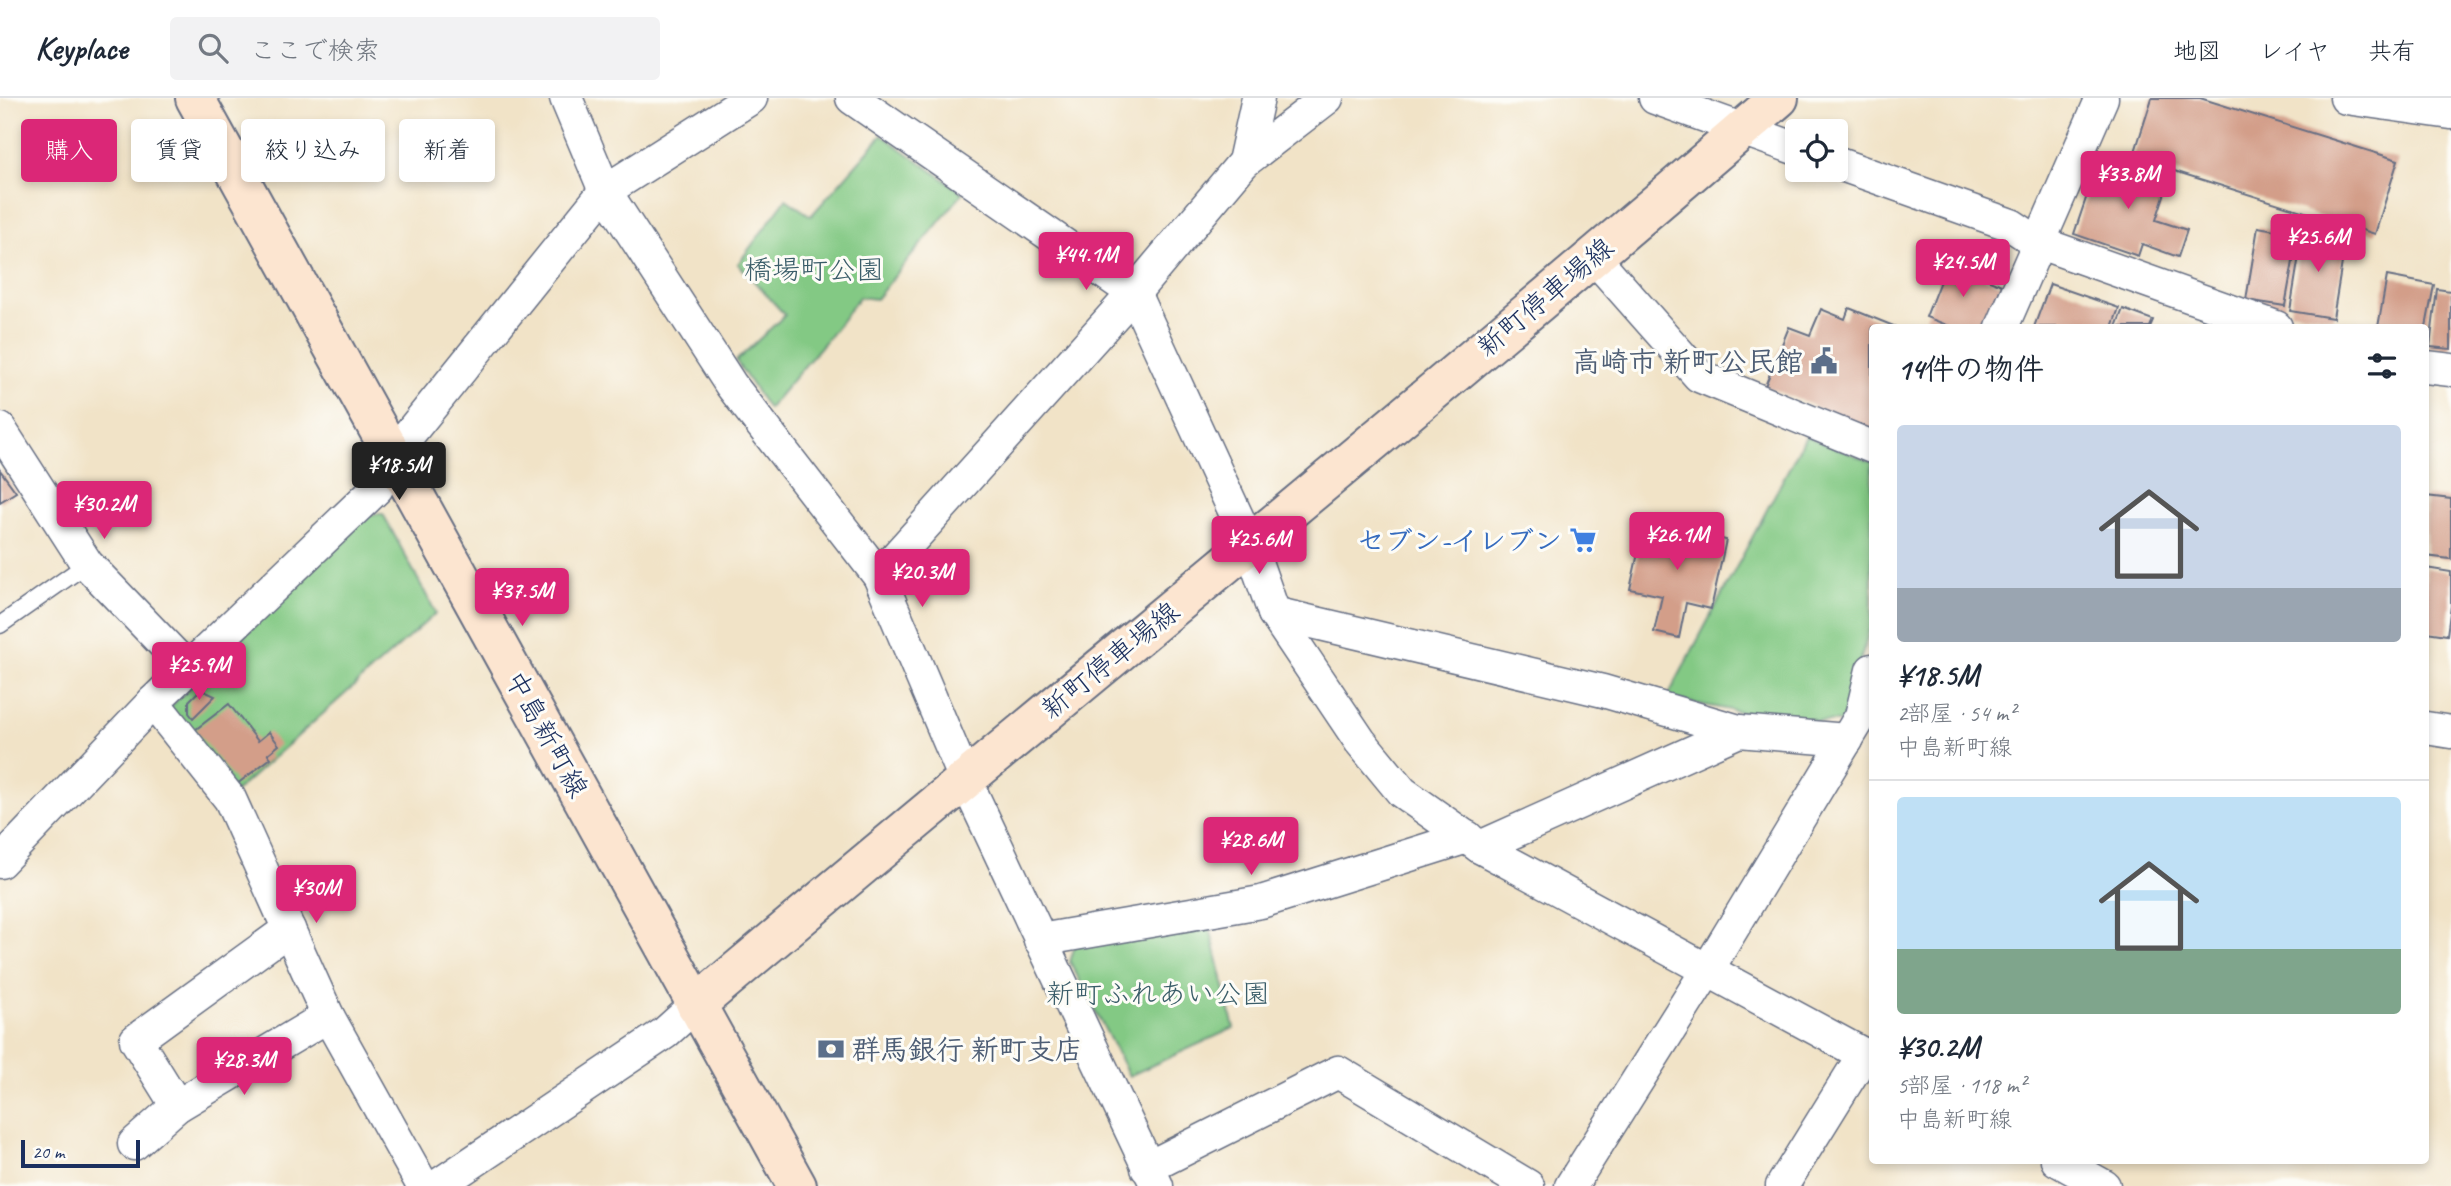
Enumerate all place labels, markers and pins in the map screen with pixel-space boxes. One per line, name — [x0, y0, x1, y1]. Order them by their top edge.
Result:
pin: ¥33.8M — [2071, 152, 2185, 211]
pin: ¥25.6M — [2261, 214, 2375, 274]
pin: ¥44.1M — [1029, 232, 1143, 292]
pin: ¥24.5M — [1906, 240, 2020, 299]
place label: 高崎市 新町公民館 — [1572, 344, 1803, 379]
public building icon: 高崎市 新町公民館 — [1809, 346, 1839, 376]
pin: ¥18.5M — [342, 442, 456, 502]
pin: ¥30.2M — [47, 482, 161, 541]
pin: ¥26.1M — [1620, 512, 1734, 572]
pin: ¥25.6M — [1202, 517, 1316, 576]
place label: セブン-イレブン — [1357, 523, 1562, 558]
supermarket icon: セブン-イレブン — [1568, 525, 1598, 555]
pin: ¥20.3M — [865, 550, 979, 609]
pin: ¥37.5M — [465, 568, 579, 628]
pin: ¥25.9M — [142, 642, 256, 702]
pin: ¥28.6M — [1194, 818, 1308, 877]
pin: ¥30M — [275, 866, 357, 925]
place label: 群馬銀行 新町支店 — [852, 1032, 1083, 1067]
bank icon: 群馬銀行 新町支店 — [816, 1034, 846, 1064]
pin: ¥28.3M — [187, 1038, 301, 1097]

